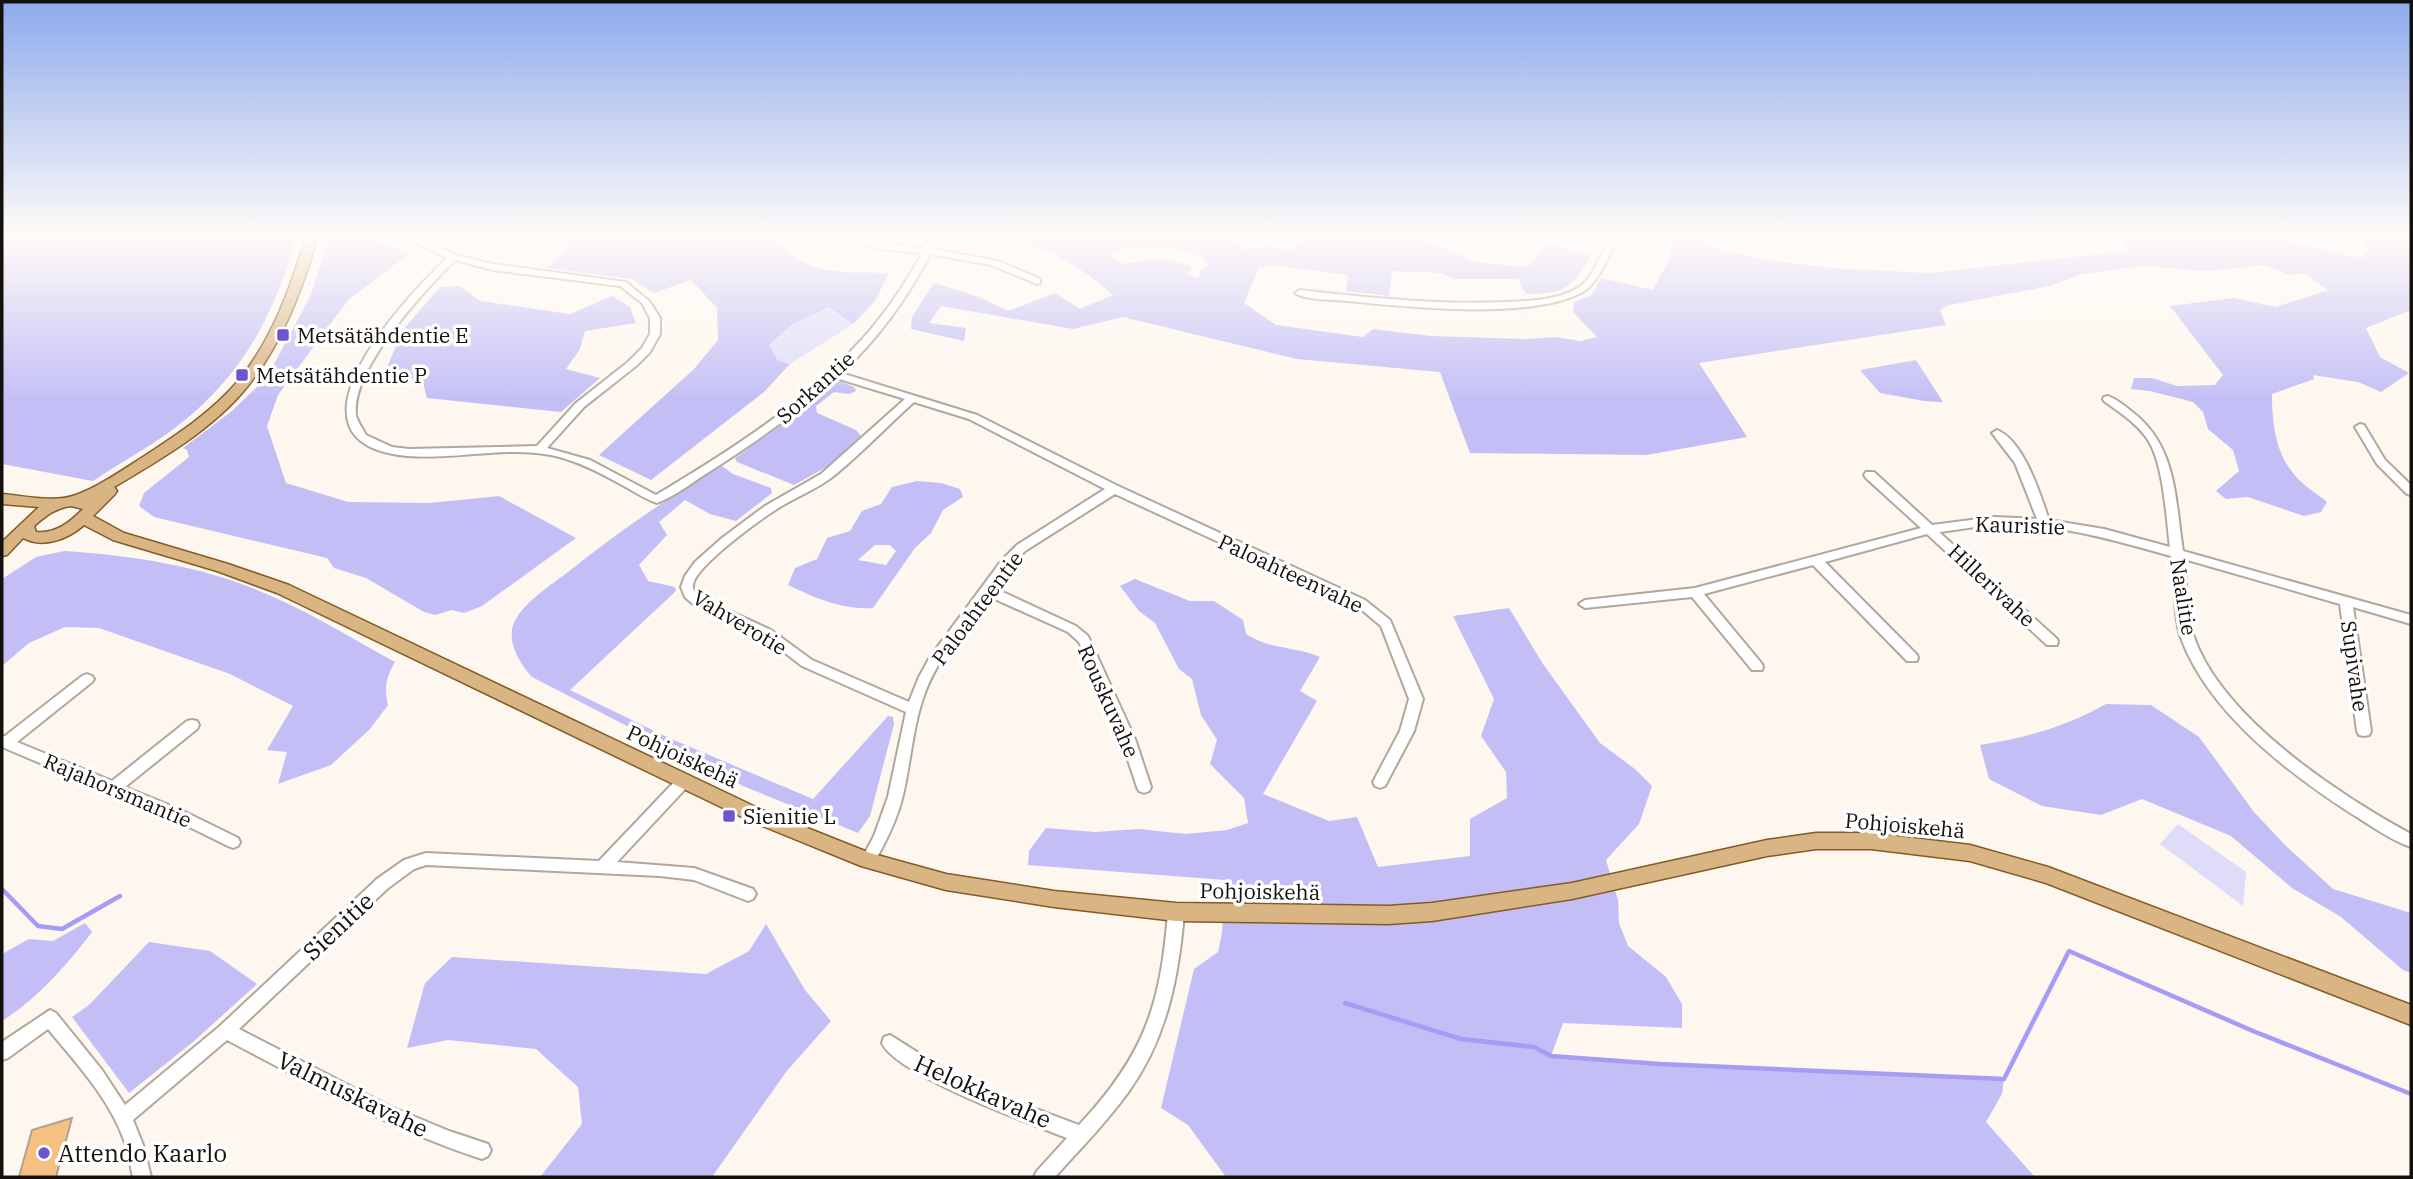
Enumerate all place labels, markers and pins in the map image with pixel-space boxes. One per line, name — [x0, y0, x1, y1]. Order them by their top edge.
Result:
place label: Metsätähdentie E — [297, 321, 469, 349]
marker: Metsätähdentie E — [275, 327, 291, 343]
place label: Metsätähdentie P — [256, 361, 427, 389]
marker: Metsätähdentie P — [234, 367, 250, 383]
place label: Sienitie L — [743, 802, 836, 830]
marker: Sienitie L — [721, 808, 737, 824]
place label: Attendo Kaarlo — [58, 1137, 227, 1169]
marker: Attendo Kaarlo — [36, 1145, 52, 1161]

